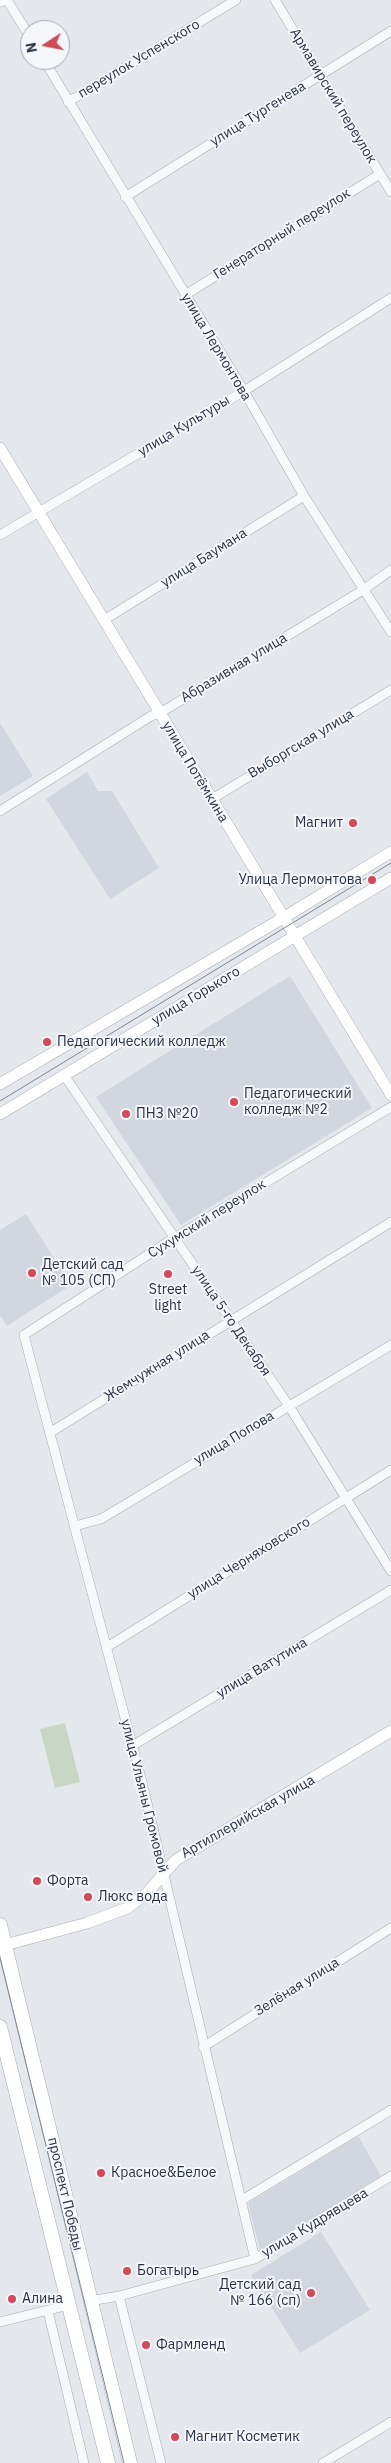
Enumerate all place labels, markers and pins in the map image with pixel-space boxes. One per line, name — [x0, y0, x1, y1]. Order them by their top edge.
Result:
place label: Магнит — [295, 815, 343, 831]
marker: Магнит — [347, 817, 359, 829]
place label: Улица Лермонтова — [239, 872, 362, 888]
marker: Улица Лермонтова — [366, 874, 378, 886]
place label: Педагогический колледж — [57, 1034, 226, 1050]
marker: Педагогический колледж — [41, 1036, 53, 1048]
place label: Педагогический колледж №2 — [244, 1086, 352, 1118]
marker: Педагогический колледж №2 — [228, 1096, 240, 1108]
place label: ПНЗ №20 — [136, 1106, 198, 1122]
marker: ПНЗ №20 — [120, 1108, 132, 1120]
place label: Детский сад № 105 (СП) — [42, 1257, 124, 1290]
marker: Детский сад № 105 (СП) — [26, 1267, 38, 1279]
marker: Street light — [162, 1268, 174, 1280]
place label: Street light — [149, 1282, 187, 1314]
place label: Форта — [47, 1873, 89, 1889]
marker: Форта — [31, 1875, 43, 1887]
place label: Люкс вода — [98, 1889, 168, 1905]
marker: Люкс вода — [82, 1891, 94, 1903]
place label: Красное&Белое — [111, 2165, 216, 2181]
marker: Красное&Белое — [95, 2167, 107, 2179]
place label: Богатырь — [137, 2263, 199, 2279]
marker: Богатырь — [121, 2265, 133, 2277]
place label: Детский сад № 166 (сп) — [219, 2277, 301, 2310]
marker: Детский сад № 166 (сп) — [305, 2287, 317, 2299]
place label: Алина — [22, 2291, 63, 2307]
marker: Алина — [6, 2293, 18, 2305]
place label: Фармленд — [156, 2337, 225, 2353]
marker: Фармленд — [140, 2339, 152, 2351]
place label: Магнит Косметик — [185, 2429, 300, 2445]
marker: Магнит Косметик — [169, 2431, 181, 2443]

